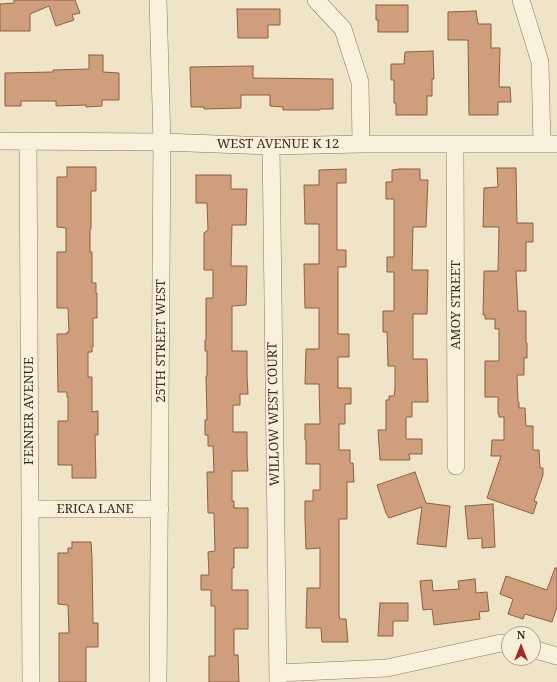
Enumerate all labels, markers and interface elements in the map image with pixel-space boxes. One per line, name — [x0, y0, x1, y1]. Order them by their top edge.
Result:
street label: WEST AVENUE K 12 — [217, 136, 339, 152]
street label: AMOY STREET — [448, 260, 464, 350]
street label: 25TH STREET WEST — [153, 279, 169, 403]
street label: WILLOW WEST COURT — [265, 342, 283, 486]
street label: FENNER AVENUE — [21, 357, 37, 465]
street label: ERICA LANE — [56, 501, 134, 517]
north arrow — [501, 626, 541, 666]
text: N — [517, 627, 525, 642]

